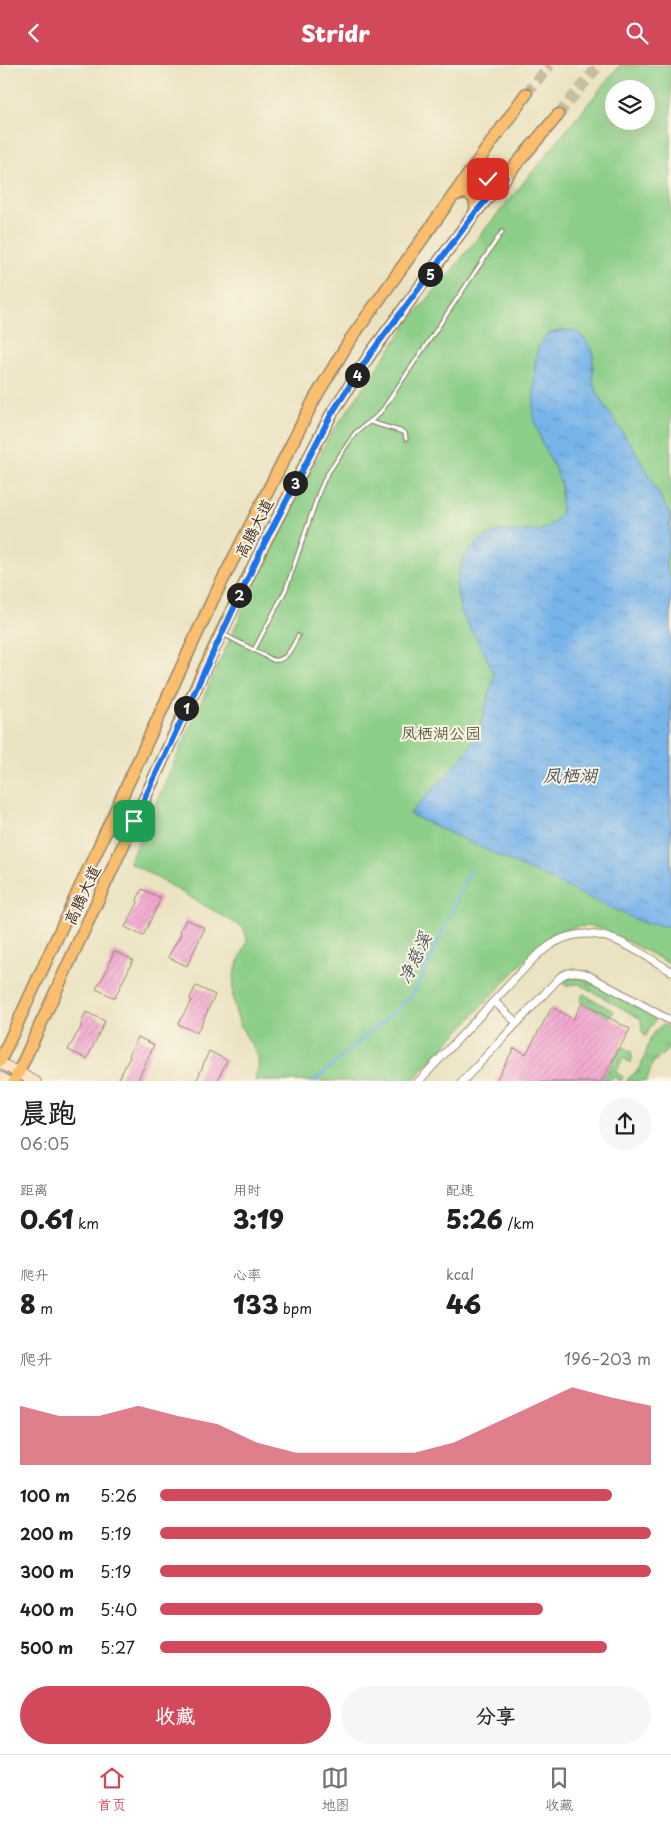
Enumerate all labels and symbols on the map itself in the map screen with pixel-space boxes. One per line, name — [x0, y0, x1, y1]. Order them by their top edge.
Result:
pin — [467, 158, 509, 200]
pin: 5 — [418, 261, 442, 287]
pin: 4 — [344, 363, 370, 387]
pin: 3 — [282, 471, 308, 495]
street label: 高腾大道 — [228, 494, 278, 562]
pin: 2 — [226, 583, 252, 607]
pin: 1 — [174, 695, 198, 721]
park label: 凤栖湖公园 — [401, 720, 481, 744]
water label: 凤栖湖 — [543, 761, 599, 788]
pin — [113, 800, 155, 842]
street label: 高腾大道 — [57, 860, 105, 929]
water label: 净慈溪 — [390, 926, 438, 988]

